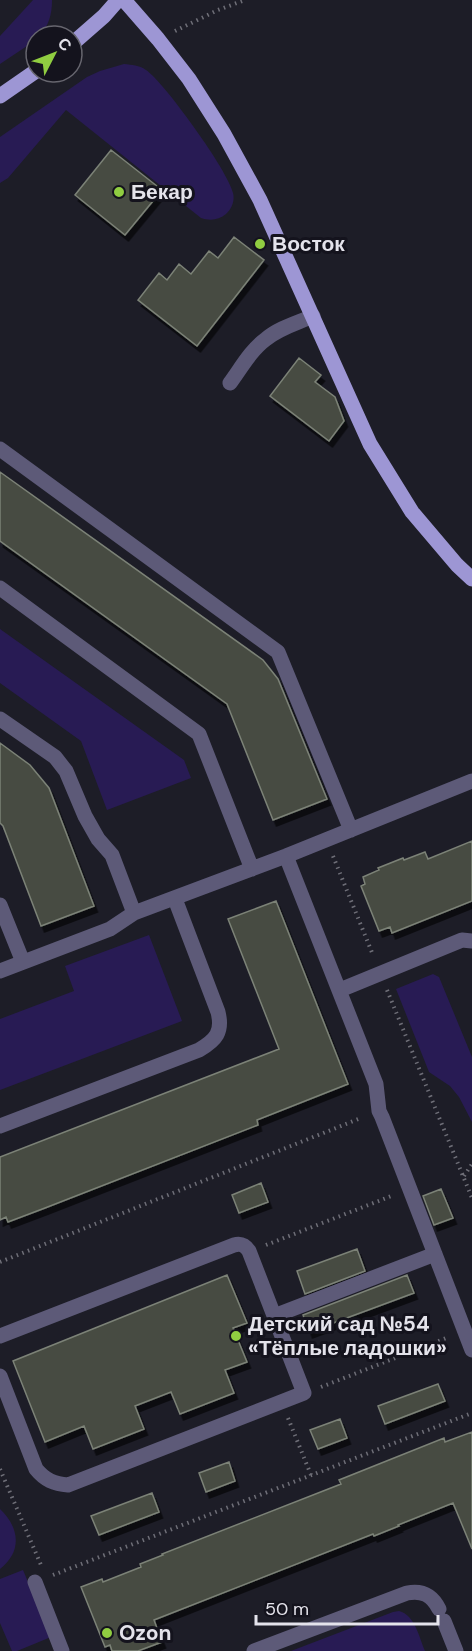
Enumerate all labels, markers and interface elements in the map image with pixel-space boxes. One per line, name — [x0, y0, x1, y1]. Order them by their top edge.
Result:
north arrow — [24, 24, 84, 84]
text: С — [53, 33, 77, 56]
place label: Бекар — [131, 178, 193, 206]
marker: Бекар — [112, 185, 126, 199]
place label: Восток — [272, 230, 345, 258]
marker: Восток — [253, 237, 267, 251]
place label: Детский сад №54 «Тёплые ладошки» — [248, 1310, 447, 1362]
marker: Детский сад №54 «Тёплые ладошки» — [229, 1329, 243, 1343]
scale bar — [256, 1588, 438, 1626]
text: 50 m — [265, 1597, 309, 1621]
place label: Ozon — [119, 1619, 172, 1647]
marker: Ozon — [100, 1626, 114, 1640]

